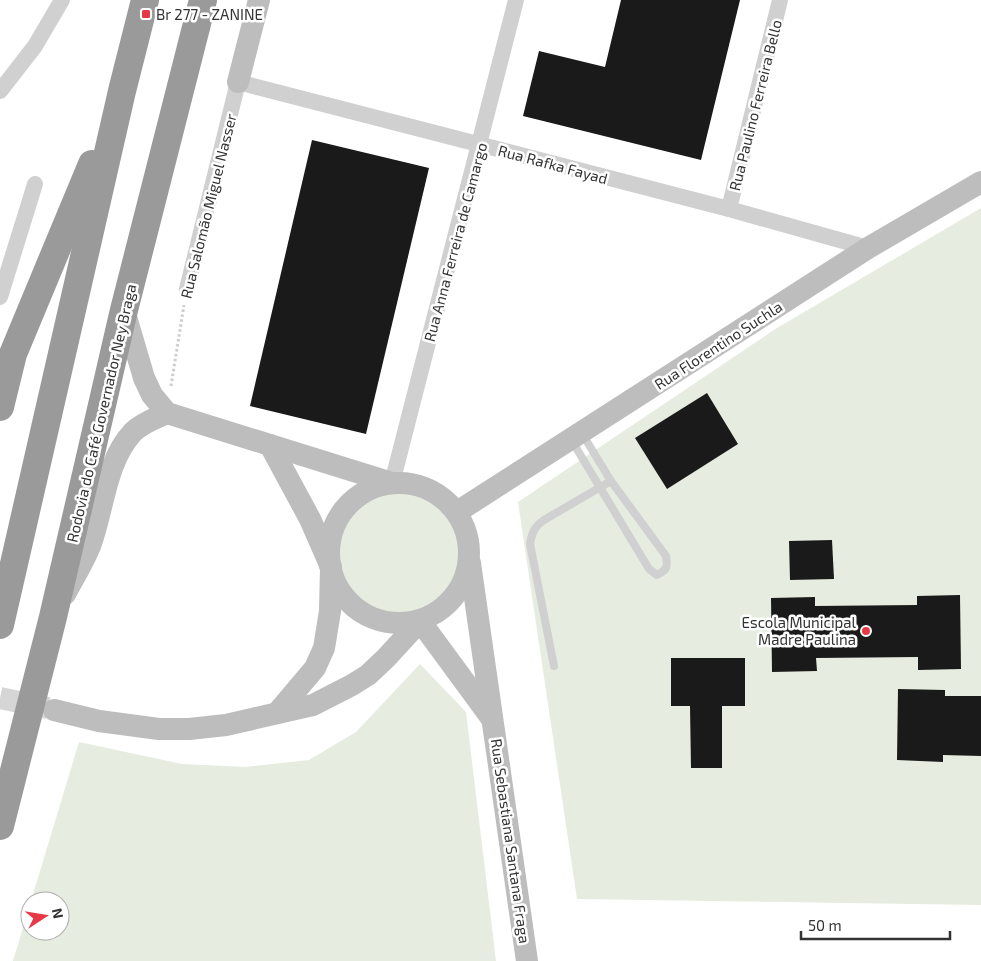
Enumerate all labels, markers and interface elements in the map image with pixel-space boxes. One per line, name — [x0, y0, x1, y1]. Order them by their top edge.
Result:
place label: Br 277 - ZANINE — [156, 5, 263, 23]
marker: Br 277 - ZANINE — [140, 8, 152, 20]
street label: Rua Paulino Ferreira Bello — [725, 18, 785, 192]
street label: Rua Salomão Miguel Nasser — [176, 112, 240, 300]
street label: Rua Anna Ferreira de Camargo — [420, 140, 490, 344]
street label: Rua Rafka Fayad — [496, 141, 610, 187]
street label: Rodovia do Café Governador Ney Braga — [62, 282, 140, 544]
street label: Rua Florentino Suchla — [651, 297, 785, 393]
place label: Escola Municipal Madre Paulina — [742, 613, 857, 648]
marker: Escola Municipal Madre Paulina — [860, 625, 872, 637]
street label: Rua Sebastiana Santana Fraga — [488, 738, 534, 944]
north arrow — [20, 891, 70, 941]
text: N — [49, 906, 68, 920]
scale bar — [801, 908, 950, 940]
text: 50 m — [808, 916, 842, 934]

